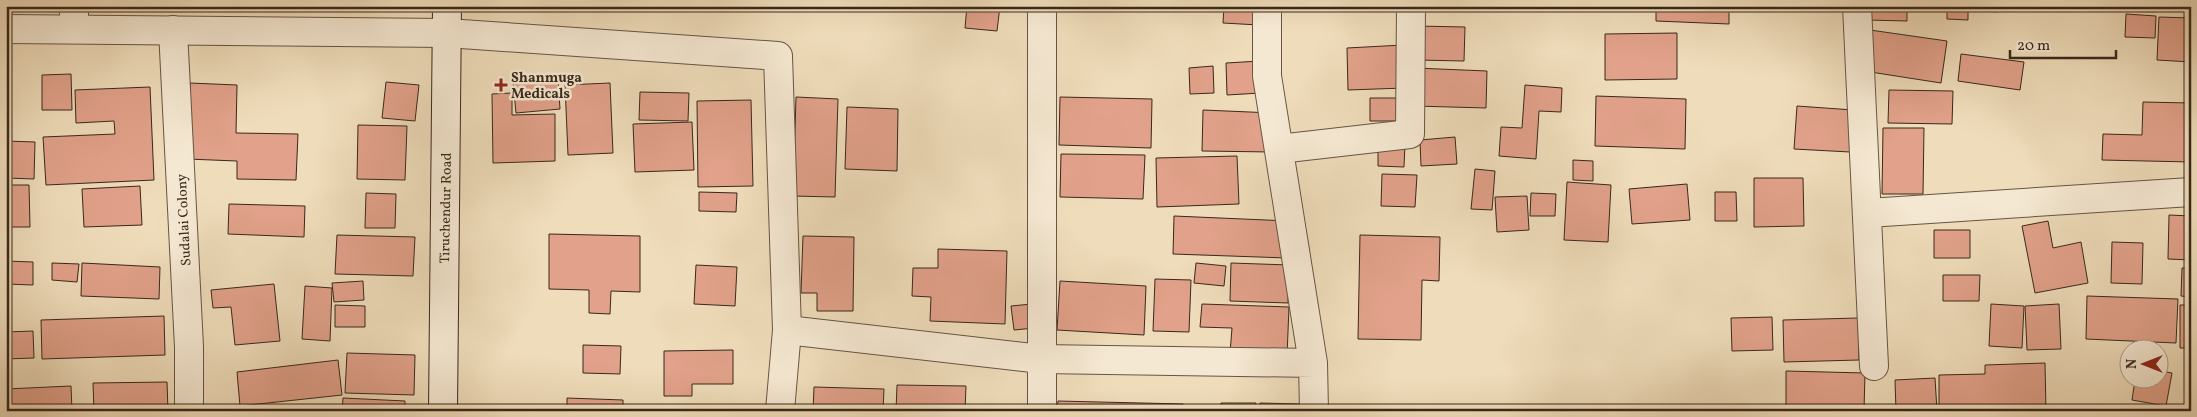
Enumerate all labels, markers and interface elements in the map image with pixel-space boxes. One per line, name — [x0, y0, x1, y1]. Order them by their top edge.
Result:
scale bar — [2010, 28, 2116, 60]
text: 20 m — [2017, 36, 2050, 57]
place label: Shanmuga Medicals — [511, 69, 582, 104]
marker: Shanmuga Medicals — [495, 79, 507, 91]
street label: Tiruchendur Road — [436, 152, 457, 264]
street label: Sudalai Colony — [173, 173, 196, 266]
north arrow — [2120, 340, 2170, 390]
text: N — [2123, 359, 2142, 369]

